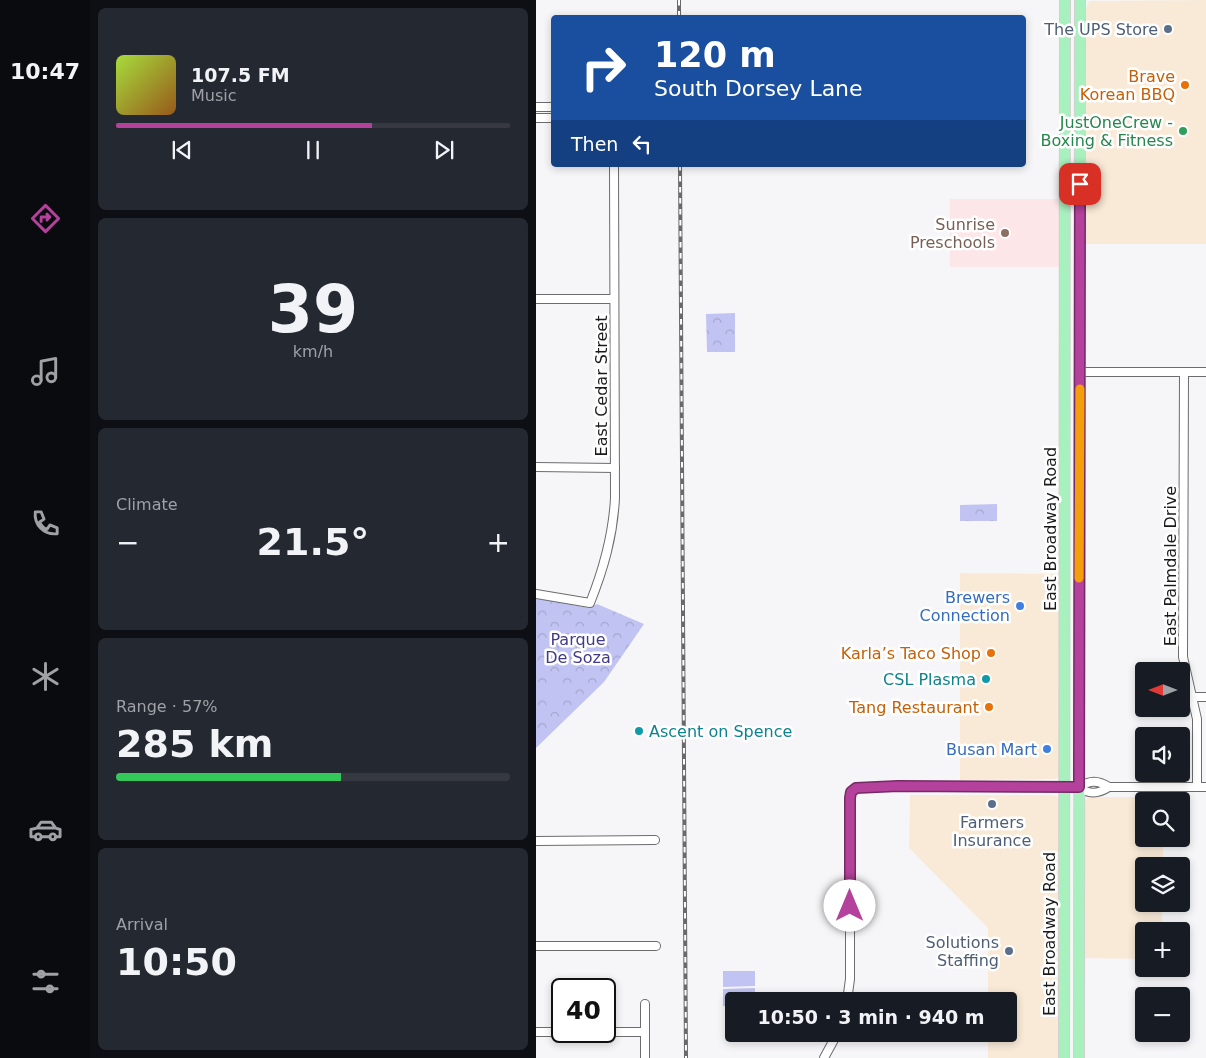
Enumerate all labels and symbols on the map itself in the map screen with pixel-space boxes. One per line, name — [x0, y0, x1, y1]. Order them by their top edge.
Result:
place label: The UPS Store — [1043, 20, 1158, 39]
marker: The UPS Store — [1162, 23, 1174, 35]
place label: Brave Korean BBQ — [1080, 67, 1175, 104]
marker: Brave Korean BBQ — [1179, 79, 1191, 91]
place label: JustOneCrew - Boxing & Fitness — [1040, 113, 1173, 150]
marker: JustOneCrew - Boxing & Fitness — [1177, 125, 1189, 137]
pin — [1059, 163, 1101, 205]
place label: Sunrise Preschools — [910, 215, 995, 252]
marker: Sunrise Preschools — [999, 227, 1011, 239]
street label: East Cedar Street — [592, 316, 611, 456]
street label: East Broadway Road — [1041, 447, 1060, 611]
street label: East Palmdale Drive — [1161, 486, 1180, 646]
place label: Brewers Connection — [919, 588, 1010, 625]
marker: Brewers Connection — [1014, 600, 1026, 612]
park label: Parque De Soza — [545, 630, 611, 667]
place label: Karla’s Taco Shop — [841, 644, 981, 663]
marker: Karla’s Taco Shop — [985, 647, 997, 659]
north arrow — [1135, 662, 1190, 718]
place label: CSL Plasma — [883, 670, 976, 689]
marker: CSL Plasma — [980, 673, 992, 685]
place label: Tang Restaurant — [848, 698, 979, 717]
marker: Tang Restaurant — [983, 701, 995, 713]
place label: Ascent on Spence — [649, 722, 792, 741]
marker: Ascent on Spence — [633, 725, 645, 737]
place label: Busan Mart — [946, 740, 1037, 759]
marker: Busan Mart — [1041, 743, 1053, 755]
marker: Farmers Insurance — [986, 798, 998, 810]
place label: Farmers Insurance — [953, 813, 1031, 850]
street label: East Broadway Road — [1040, 852, 1059, 1016]
position arrow — [823, 879, 875, 931]
place label: Solutions Staffing — [925, 933, 999, 970]
marker: Solutions Staffing — [1003, 945, 1015, 957]
speed limit sign: 40 — [551, 978, 616, 1043]

